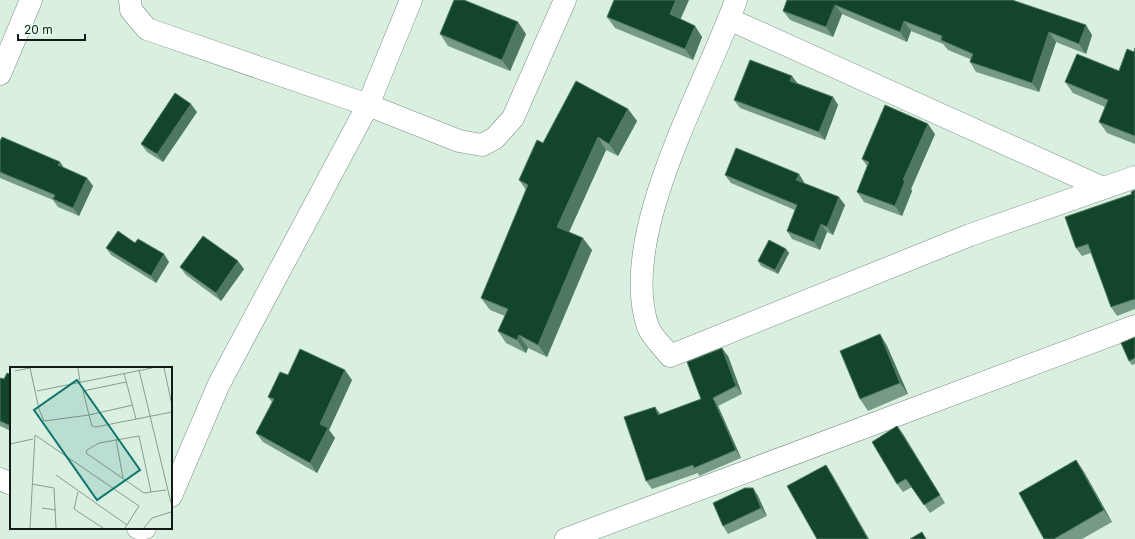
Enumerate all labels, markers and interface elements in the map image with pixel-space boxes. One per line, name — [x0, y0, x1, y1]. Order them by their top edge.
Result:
scale bar — [18, 16, 85, 42]
text: 20 m — [24, 22, 53, 37]
inset map — [10, 367, 172, 529]

